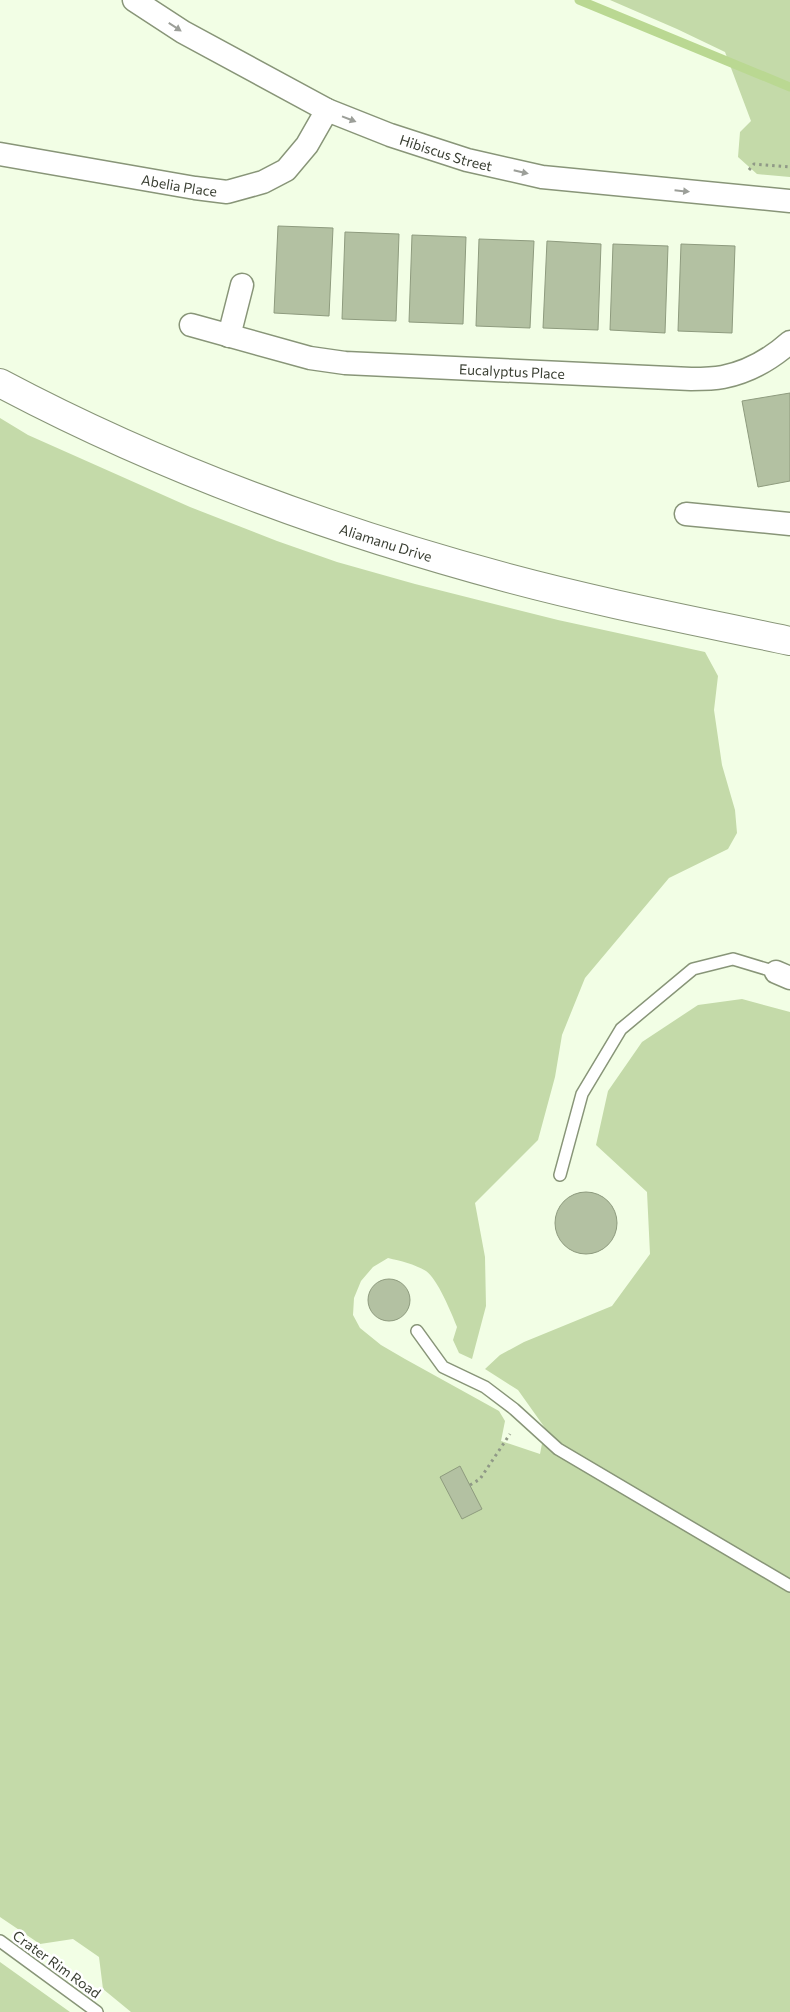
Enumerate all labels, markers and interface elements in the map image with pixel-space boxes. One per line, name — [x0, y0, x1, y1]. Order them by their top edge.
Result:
one-way arrow — [168, 22, 182, 31]
one-way arrow — [342, 115, 357, 123]
street label: Hibiscus Street — [398, 130, 494, 174]
one-way arrow — [513, 169, 529, 177]
street label: Abelia Place — [140, 170, 218, 199]
one-way arrow — [674, 187, 690, 195]
street label: Eucalyptus Place — [459, 360, 565, 382]
street label: Aliamanu Drive — [337, 519, 434, 565]
street label: Crater Rim Road — [10, 1926, 104, 2002]

